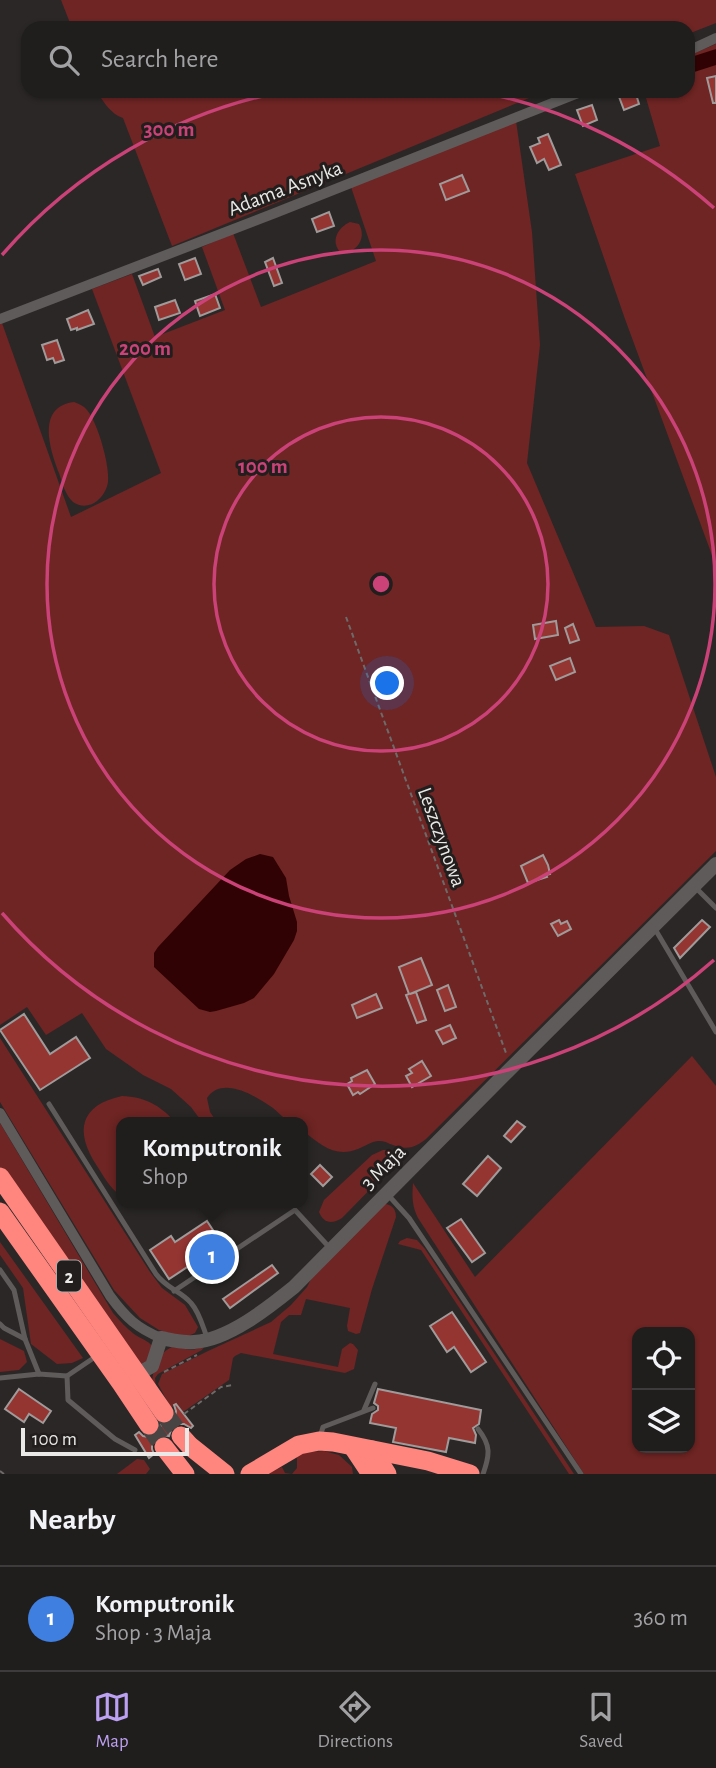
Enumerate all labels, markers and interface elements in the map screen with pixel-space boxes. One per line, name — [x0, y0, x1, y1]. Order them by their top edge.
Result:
search box — [21, 21, 695, 98]
icon: search — [45, 41, 83, 79]
text: Search here — [101, 46, 219, 72]
text: 300 m — [143, 119, 195, 140]
street label: Adama Asnyka — [225, 157, 345, 220]
text: 200 m — [119, 338, 171, 359]
text: 100 m — [238, 456, 288, 477]
centre of rings — [369, 572, 393, 596]
your location — [370, 666, 404, 700]
street label: Leszczynowa — [414, 785, 469, 890]
popup — [116, 1117, 308, 1208]
text: Komputronik — [142, 1135, 282, 1161]
street label: 3 Maja — [357, 1141, 410, 1194]
text: Shop — [142, 1166, 188, 1189]
pin: 1 — [189, 1231, 235, 1283]
road number: 2 — [57, 1260, 81, 1292]
map controls — [632, 1327, 695, 1453]
button: locate — [632, 1327, 695, 1390]
button: layers — [632, 1390, 695, 1453]
scale bar — [21, 1425, 189, 1457]
text: 100 m — [32, 1430, 77, 1449]
text: Nearby — [28, 1505, 116, 1535]
text: Komputronik — [95, 1591, 234, 1617]
text: 1 — [47, 1607, 55, 1630]
text: 360 m — [633, 1607, 688, 1630]
text: Shop · 3 Maja — [95, 1622, 212, 1645]
tab: Map — [93, 1688, 131, 1753]
tab: Directions — [317, 1688, 393, 1753]
tab: Saved — [579, 1688, 623, 1753]

